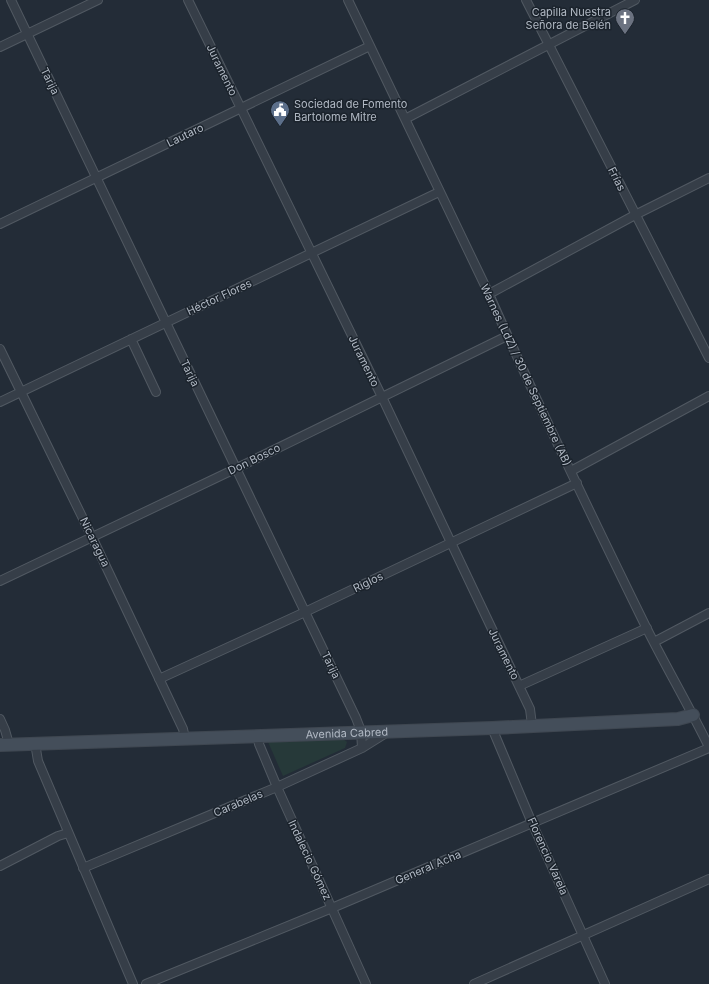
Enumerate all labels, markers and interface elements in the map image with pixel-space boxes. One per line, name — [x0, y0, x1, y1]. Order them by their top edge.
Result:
place label: Capilla Nuestra Señora de Belén — [526, 5, 611, 32]
church icon: Capilla Nuestra Señora de Belén — [614, 7, 636, 35]
street label: Juramento — [203, 42, 241, 98]
street label: Tarija — [38, 65, 62, 97]
place label: Sociedad de Fomento Bartolome Mitre — [294, 97, 408, 124]
public building icon: Sociedad de Fomento Bartolome Mitre — [269, 99, 291, 127]
street label: Lautaro — [164, 120, 206, 150]
street label: Frías — [605, 165, 629, 194]
street label: Héctor Flores — [184, 276, 254, 318]
street label: Warnes (LdZ) / 30 de Septiembre (AB) — [478, 282, 574, 468]
street label: Juramento — [345, 333, 383, 389]
street label: Tarija — [178, 357, 202, 389]
street label: Don Bosco — [225, 440, 283, 478]
street label: Nicaragua — [77, 515, 113, 569]
street label: Riglos — [351, 569, 385, 595]
street label: Juramento — [485, 626, 523, 682]
street label: Tarija — [319, 649, 343, 681]
street label: Avenida Cabred — [305, 725, 388, 741]
street label: Carabelas — [211, 786, 265, 820]
street label: Florencio Varela — [525, 815, 571, 897]
street label: Indalecio Gómez — [285, 818, 335, 902]
street label: General Acha — [393, 847, 463, 887]

